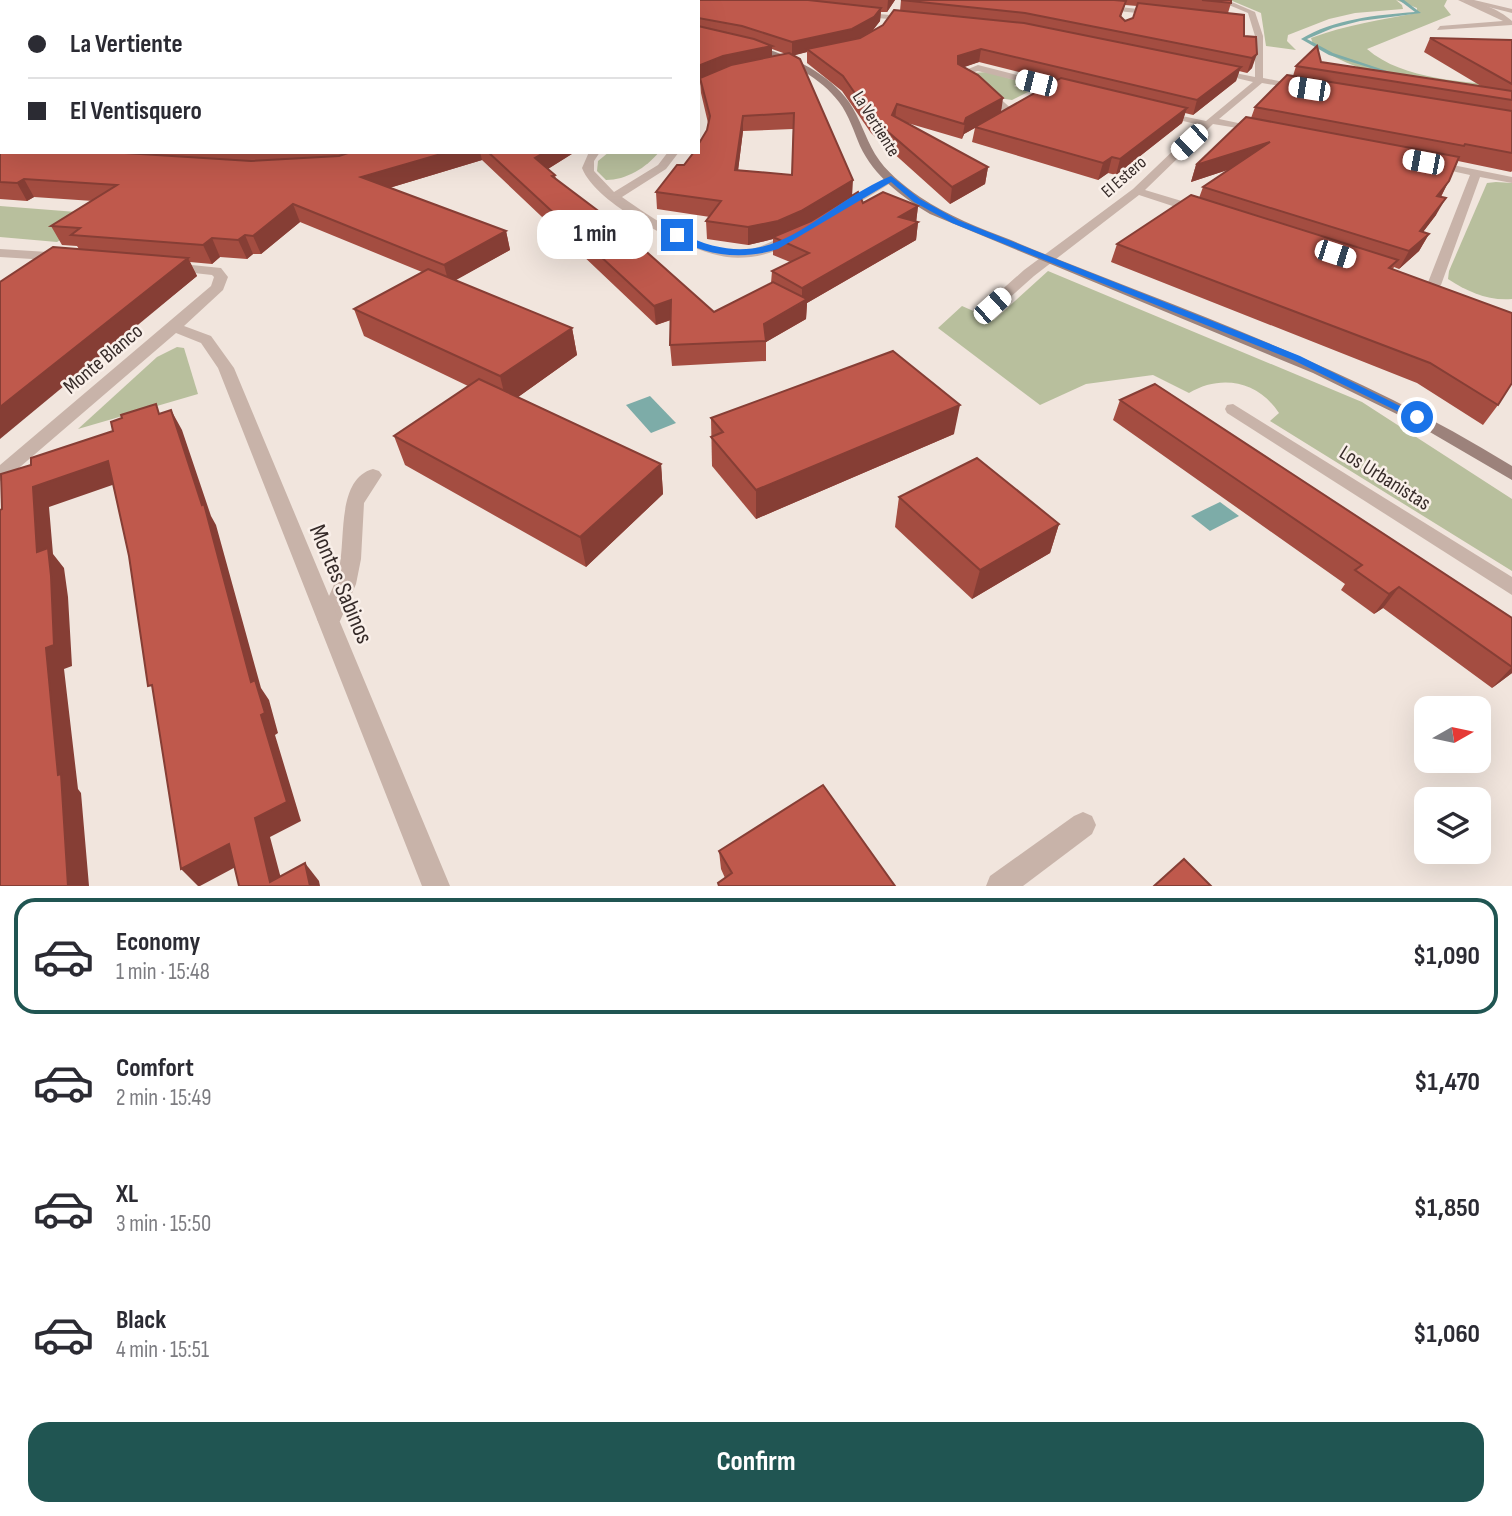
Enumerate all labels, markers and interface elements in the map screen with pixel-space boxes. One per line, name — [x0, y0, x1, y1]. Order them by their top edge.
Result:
text: La Vertiente — [70, 29, 183, 60]
car — [1014, 68, 1059, 98]
car — [1287, 75, 1332, 103]
street label: La Vertiente — [848, 87, 904, 161]
text: El Ventisquero — [70, 96, 202, 127]
car — [1167, 120, 1212, 164]
car — [1401, 148, 1446, 176]
street label: El Estero — [1097, 152, 1151, 202]
callout: 1 min — [537, 210, 652, 260]
route end — [661, 219, 693, 251]
text: 1 min — [574, 220, 616, 248]
car — [1312, 238, 1359, 270]
car — [970, 284, 1015, 328]
street label: Monte Blanco — [58, 319, 148, 399]
route start — [1401, 401, 1433, 433]
street label: Los Urbanistas — [1335, 440, 1435, 516]
street label: Montes Sabinos — [303, 520, 379, 648]
north arrow — [1414, 696, 1491, 774]
map controls — [1414, 696, 1491, 864]
button: layers — [1414, 787, 1491, 864]
icon: car — [32, 925, 95, 988]
text: Economy — [116, 927, 200, 958]
text: $1,090 — [1413, 941, 1480, 972]
text: 1 min · 15:48 — [116, 958, 210, 986]
icon: car — [32, 1051, 95, 1114]
text: Comfort — [116, 1053, 194, 1084]
text: $1,470 — [1414, 1067, 1480, 1098]
text: 2 min · 15:49 — [116, 1084, 211, 1112]
icon: car — [32, 1177, 95, 1240]
text: XL — [116, 1179, 138, 1210]
text: $1,850 — [1414, 1193, 1480, 1224]
text: 3 min · 15:50 — [116, 1210, 211, 1238]
icon: car — [32, 1303, 95, 1366]
text: Black — [116, 1305, 166, 1336]
text: $1,060 — [1413, 1319, 1480, 1350]
text: 4 min · 15:51 — [116, 1336, 209, 1364]
button: Confirm — [28, 1422, 1484, 1502]

